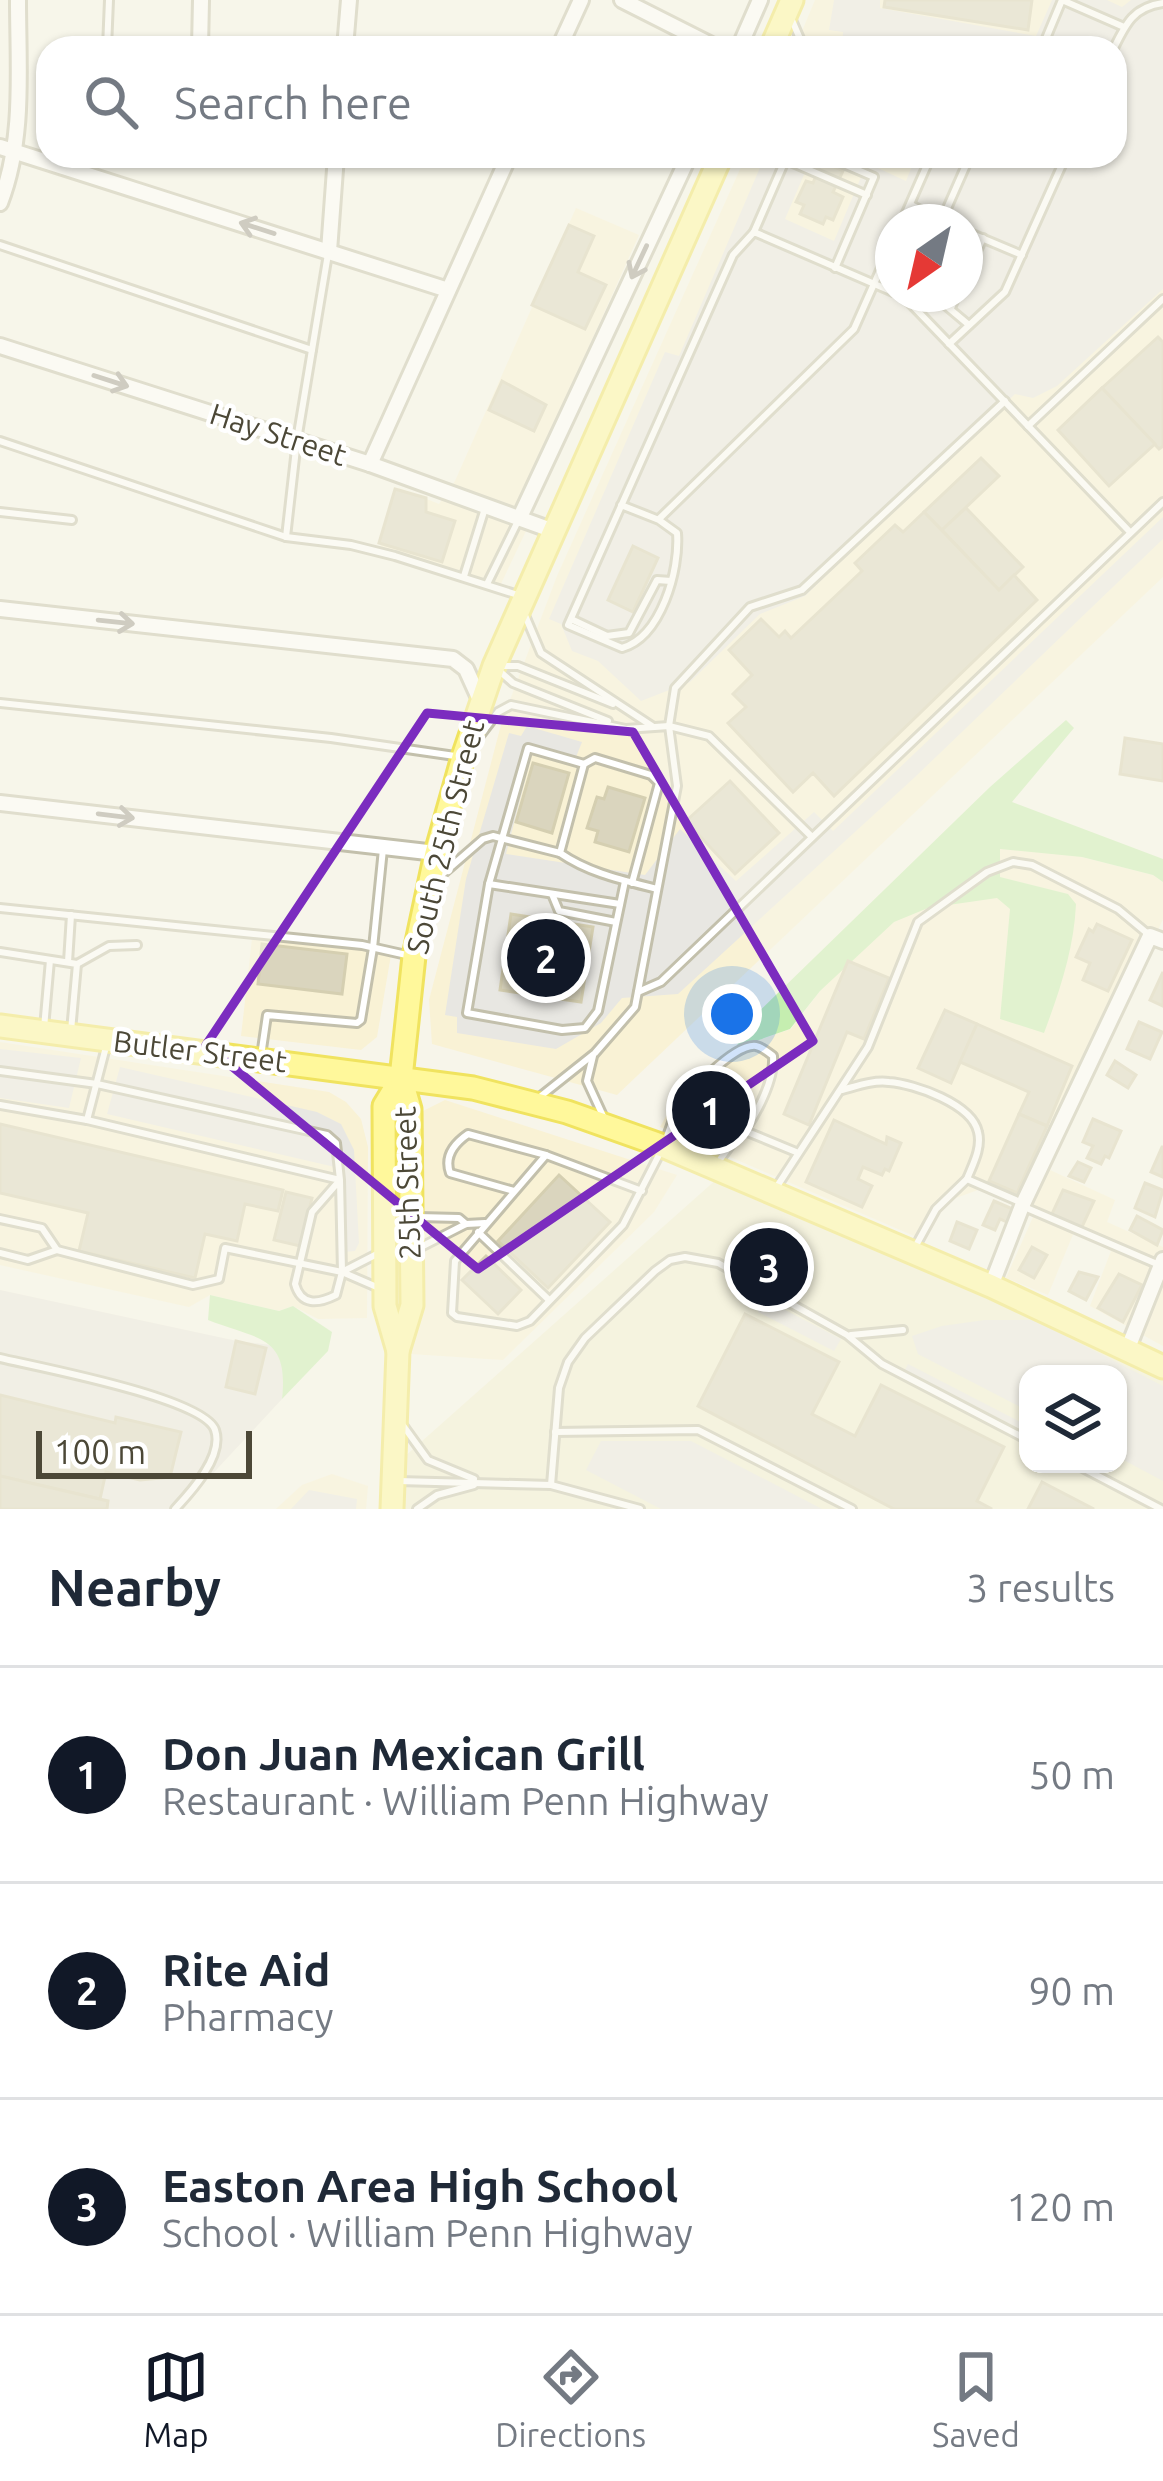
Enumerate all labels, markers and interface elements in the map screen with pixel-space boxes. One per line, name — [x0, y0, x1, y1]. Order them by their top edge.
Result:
search box — [36, 36, 1127, 168]
icon: search — [78, 69, 144, 135]
text: Search here — [174, 77, 412, 128]
north arrow — [875, 204, 983, 312]
one-way arrow — [239, 215, 277, 237]
one-way arrow — [627, 243, 649, 279]
one-way arrow — [92, 372, 130, 394]
street label: Hay Street — [206, 396, 351, 472]
one-way arrow — [96, 611, 135, 634]
street label: South 25th Street — [400, 716, 491, 957]
one-way arrow — [96, 806, 135, 828]
pin: 2 — [507, 913, 585, 1003]
your location — [702, 984, 762, 1044]
street label: Butler Street — [112, 1024, 289, 1079]
pin: 1 — [672, 1065, 750, 1155]
street label: 25th Street — [387, 1106, 427, 1260]
pin: 3 — [730, 1222, 808, 1312]
map controls — [1019, 1365, 1127, 1473]
button: layers — [1019, 1365, 1127, 1473]
scale bar — [36, 1425, 252, 1478]
text: 100 m — [54, 1433, 146, 1470]
text: Nearby — [48, 1558, 221, 1616]
text: 3 results — [966, 1566, 1115, 1609]
text: Don Juan Mexican Grill — [162, 1728, 645, 1779]
text: 1 — [76, 1753, 98, 1796]
text: 50 m — [1028, 1753, 1115, 1796]
text: Restaurant · William Penn Highway — [162, 1779, 769, 1822]
text: Rite Aid — [162, 1944, 330, 1995]
text: 2 — [76, 1969, 98, 2012]
text: 90 m — [1028, 1969, 1115, 2012]
text: Pharmacy — [162, 1995, 333, 2038]
text: Easton Area High School — [162, 2160, 678, 2211]
text: 3 — [76, 2185, 98, 2228]
text: 120 m — [1006, 2185, 1115, 2228]
text: School · William Penn Highway — [162, 2211, 693, 2254]
tab: Map — [143, 2344, 209, 2453]
tab: Directions — [495, 2344, 646, 2453]
tab: Saved — [932, 2344, 1020, 2453]

